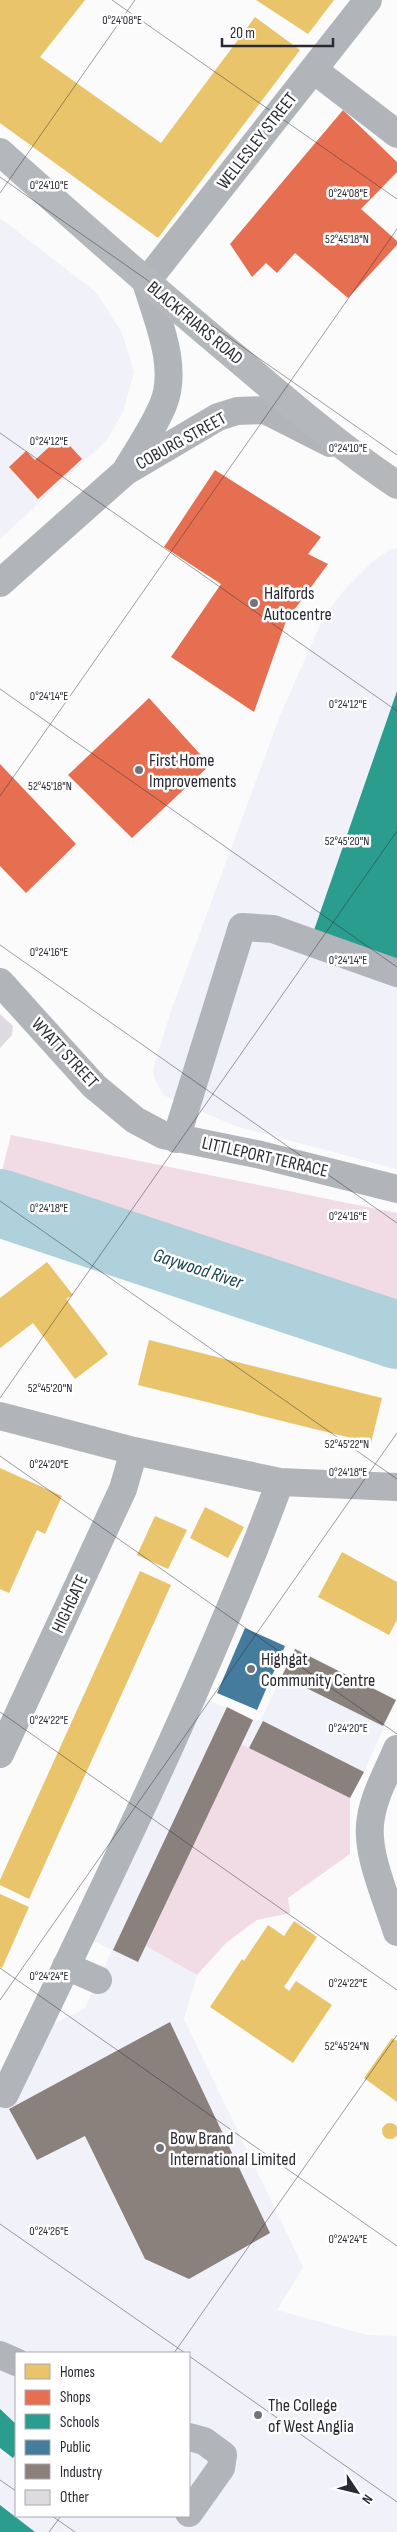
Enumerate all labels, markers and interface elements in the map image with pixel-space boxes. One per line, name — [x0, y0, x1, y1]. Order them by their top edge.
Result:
text: 0°24'08"E — [102, 13, 142, 28]
scale bar — [222, 15, 333, 47]
text: 20 m — [230, 24, 255, 43]
street label: WELLESLEY STREET — [213, 88, 301, 194]
text: 0°24'10"E — [30, 178, 68, 193]
text: 0°24'08"E — [328, 186, 368, 201]
text: 52°45'18"N — [325, 232, 369, 247]
street label: BLACKFRIARS ROAD — [143, 277, 247, 369]
street label: COBURG STREET — [132, 408, 230, 474]
text: 0°24'12"E — [30, 434, 68, 449]
text: 0°24'10"E — [329, 441, 367, 456]
place label: Halfords Autocentre — [263, 583, 332, 625]
marker: Halfords Autocentre — [248, 597, 260, 609]
text: 0°24'14"E — [30, 689, 68, 704]
text: 0°24'12"E — [329, 697, 367, 712]
place label: First Home Improvements — [149, 750, 236, 792]
marker: First Home Improvements — [133, 764, 145, 776]
text: 52°45'18"N — [28, 779, 72, 794]
text: 52°45'20"N — [325, 834, 369, 849]
text: 0°24'16"E — [30, 945, 68, 960]
text: 0°24'14"E — [329, 953, 367, 968]
street label: WYATT STREET — [27, 1014, 103, 1092]
street label: LITTLEPORT TERRACE — [200, 1132, 330, 1182]
text: 0°24'18"E — [30, 1201, 68, 1216]
text: 0°24'16"E — [329, 1209, 367, 1224]
water label: Gaywood River — [150, 1244, 246, 1294]
text: 52°45'20"N — [28, 1381, 72, 1396]
text: 52°45'22"N — [325, 1437, 369, 1452]
text: 0°24'20"E — [29, 1457, 69, 1472]
text: 0°24'18"E — [329, 1465, 367, 1480]
street label: HIGHGATE — [47, 1572, 93, 1636]
place label: Highgat Community Centre — [261, 1649, 375, 1691]
marker: Highgat Community Centre — [245, 1663, 257, 1675]
text: 0°24'22"E — [29, 1713, 69, 1728]
text: 0°24'20"E — [328, 1721, 368, 1736]
text: 0°24'24"E — [29, 1969, 69, 1984]
text: 0°24'22"E — [328, 1976, 368, 1991]
text: 52°45'24"N — [325, 2039, 369, 2054]
place label: Bow Brand International Limited — [170, 2128, 296, 2170]
marker: Bow Brand International Limited — [154, 2142, 166, 2154]
text: 0°24'26"E — [29, 2224, 69, 2239]
text: 0°24'24"E — [328, 2232, 368, 2247]
legend — [15, 2352, 190, 2517]
text: Homes — [60, 2363, 95, 2382]
text: Shops — [60, 2388, 91, 2407]
place label: The College of West Anglia — [268, 2395, 354, 2437]
marker: The College of West Anglia — [252, 2409, 264, 2421]
text: Schools — [60, 2413, 99, 2432]
text: Public — [60, 2438, 91, 2457]
text: Industry — [60, 2463, 102, 2482]
north arrow — [332, 2467, 382, 2517]
text: Other — [60, 2488, 89, 2507]
text: N — [358, 2491, 376, 2507]

